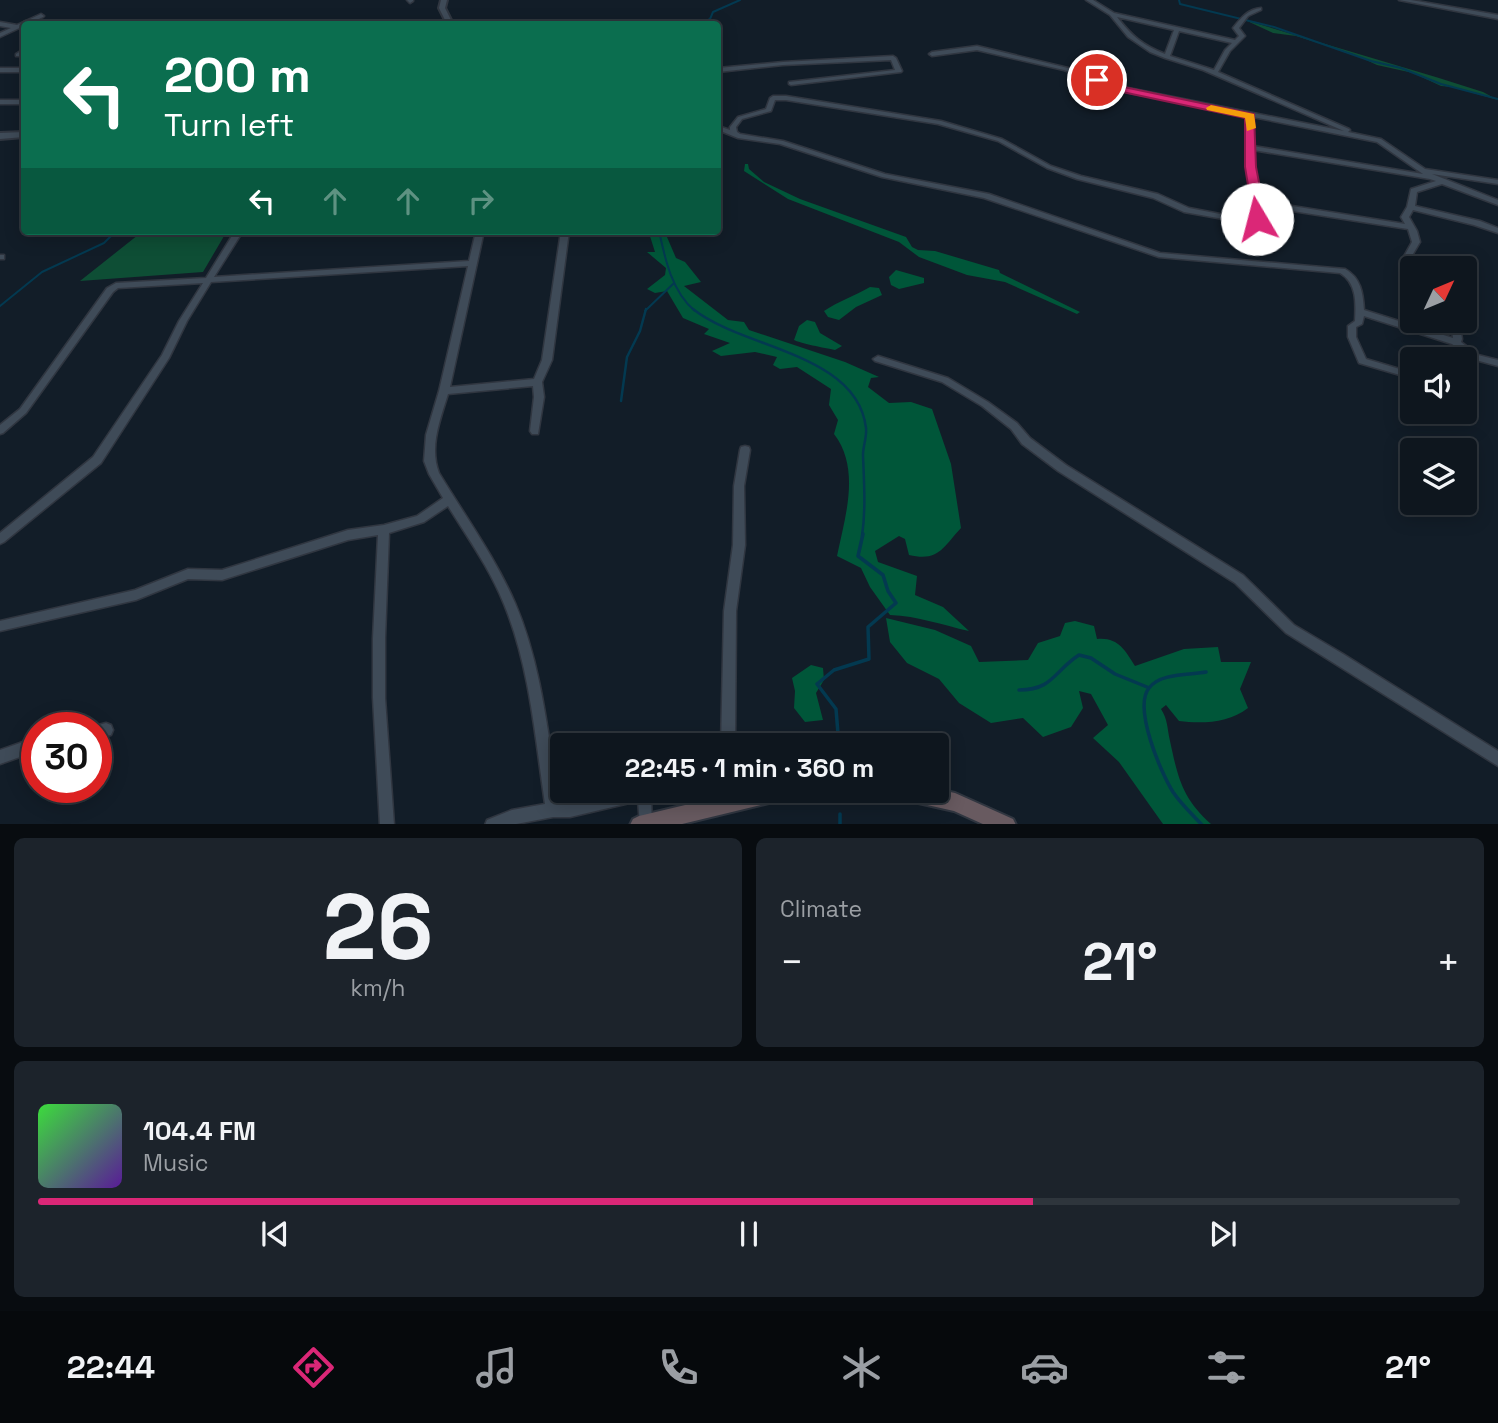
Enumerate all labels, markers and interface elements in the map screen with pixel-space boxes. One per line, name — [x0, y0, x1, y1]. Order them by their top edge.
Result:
text: 200 m — [164, 44, 311, 106]
icon: left — [49, 49, 140, 140]
pin — [1067, 50, 1127, 110]
icon: arrive — [1078, 61, 1116, 99]
text: Turn left — [164, 105, 294, 145]
icon: left — [243, 182, 281, 220]
icon: ahead — [316, 182, 354, 220]
icon: ahead — [389, 182, 427, 220]
icon: right — [462, 182, 500, 220]
position arrow — [1220, 182, 1294, 256]
north arrow — [1400, 256, 1477, 332]
map controls — [1400, 256, 1477, 515]
button: sound — [1400, 347, 1477, 424]
button: layers — [1400, 438, 1477, 515]
speed limit sign: 30 — [21, 712, 112, 803]
text: 22:45 · 1 min · 360 m — [625, 751, 874, 785]
text: 26 — [323, 869, 433, 986]
text: Climate — [780, 894, 862, 924]
text: 21° — [1083, 929, 1157, 995]
text: − — [780, 938, 804, 986]
text: + — [1436, 938, 1460, 986]
text: km/h — [351, 973, 405, 1003]
text: 104.4 FM — [143, 1114, 256, 1148]
text: Music — [143, 1148, 208, 1178]
icon: previous — [256, 1215, 294, 1253]
icon: pause — [730, 1215, 768, 1253]
icon: next — [1204, 1215, 1242, 1253]
icon: directions — [289, 1343, 338, 1392]
icon: music — [472, 1343, 521, 1392]
icon: phone — [654, 1343, 703, 1392]
icon: climate — [837, 1343, 886, 1392]
icon: car — [1020, 1343, 1069, 1392]
icon: filters — [1202, 1343, 1251, 1392]
text: 22:44 — [67, 1347, 155, 1387]
text: 21° — [1385, 1347, 1431, 1387]

